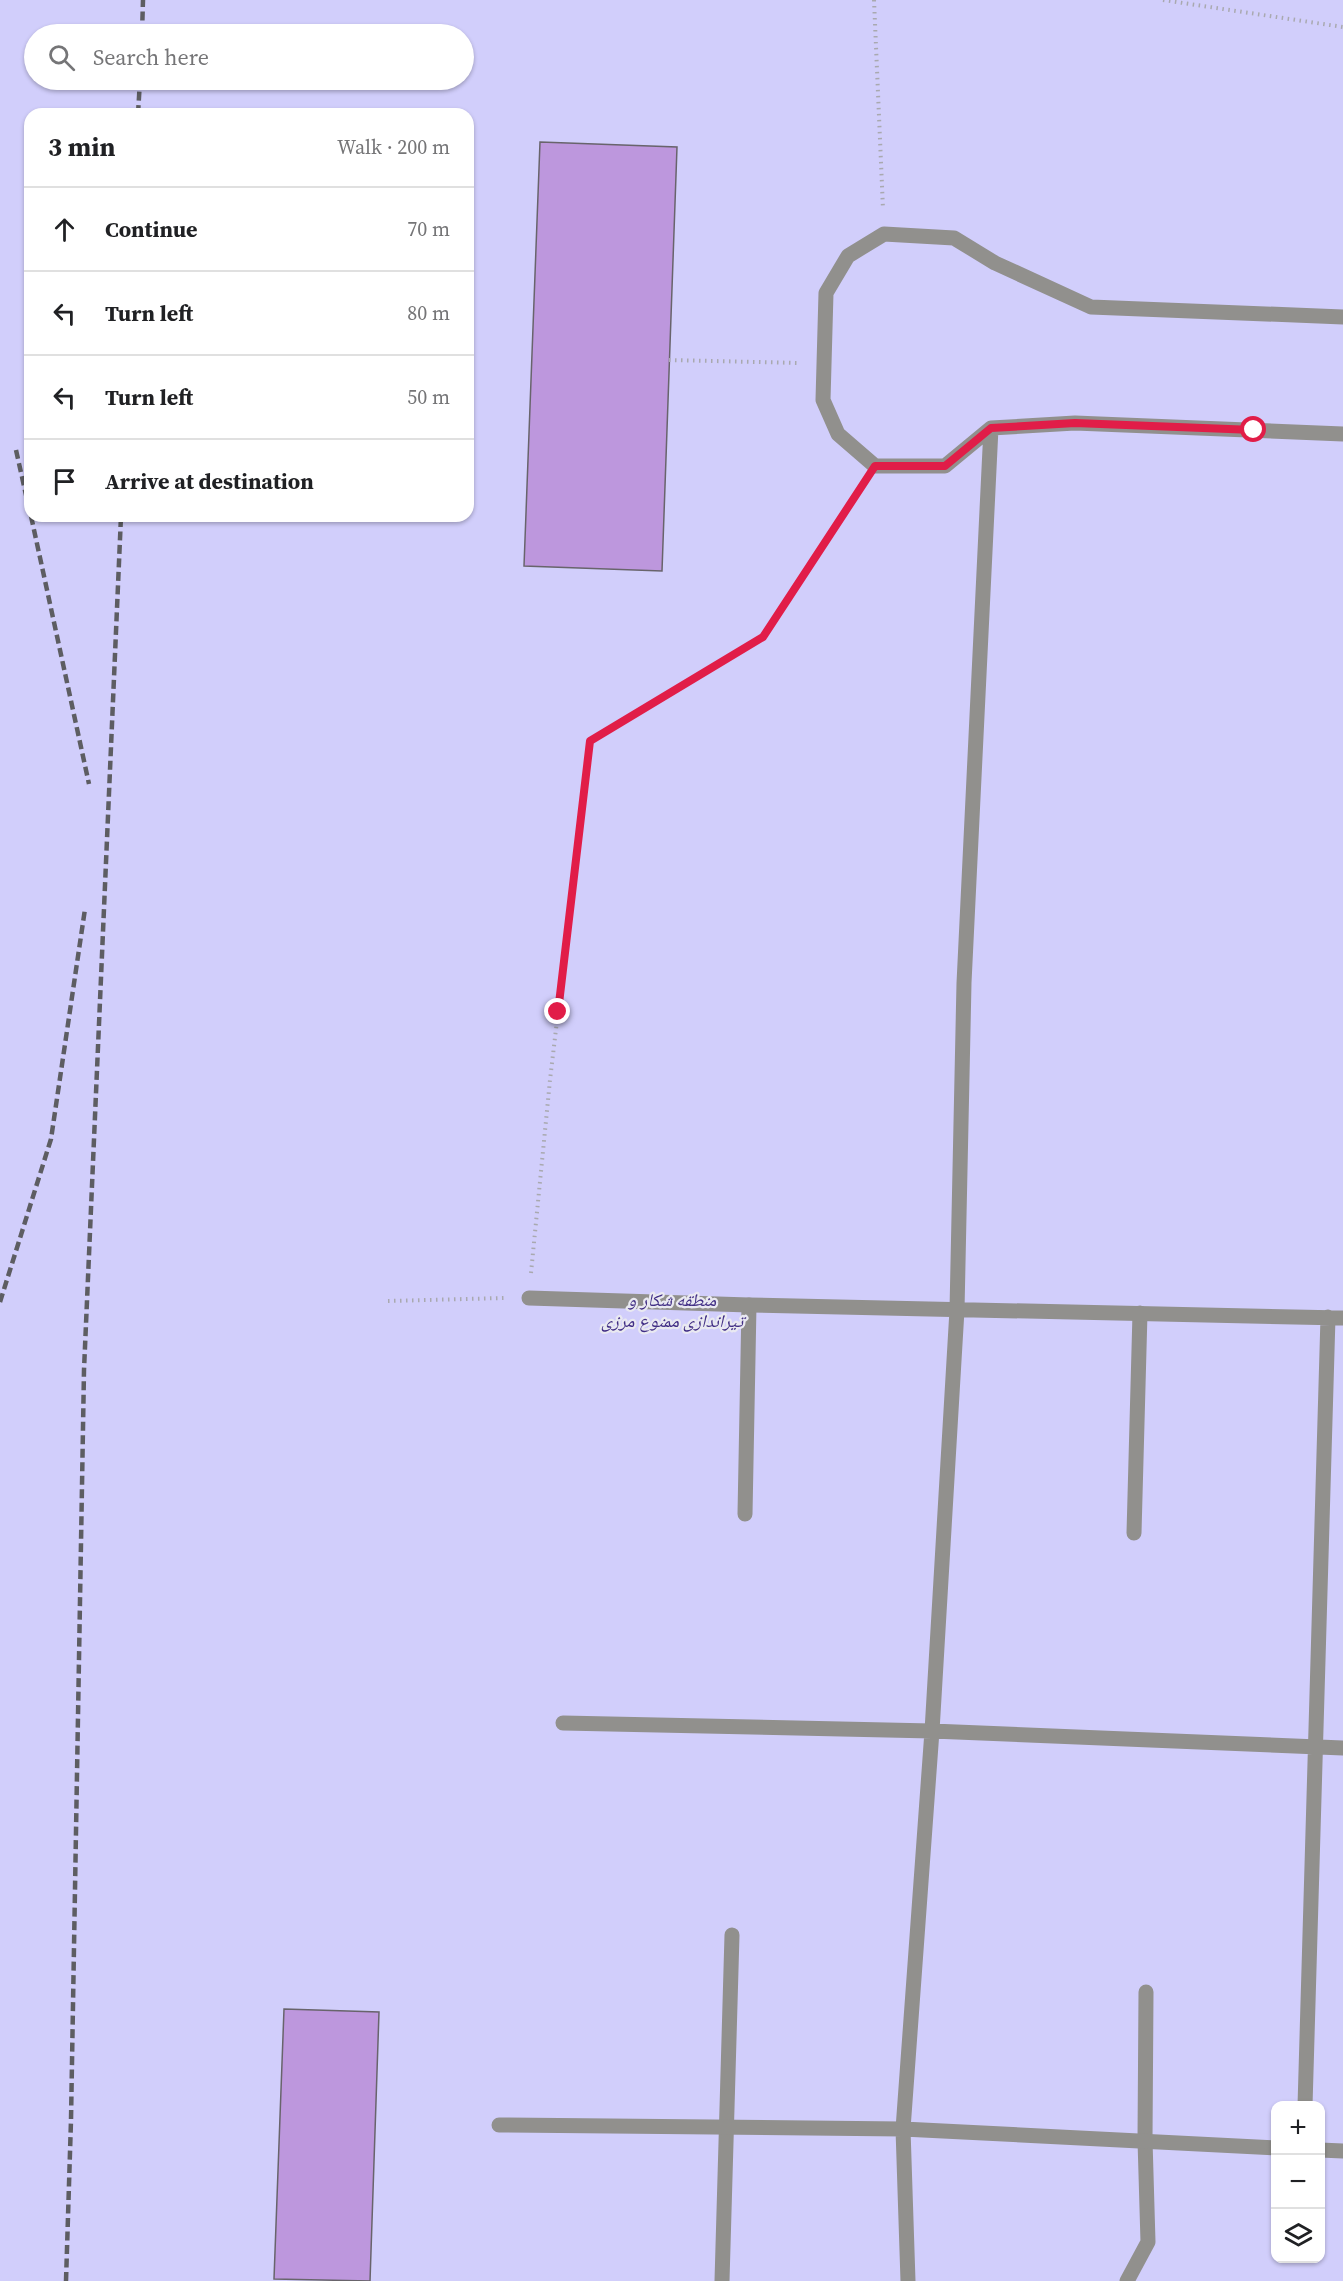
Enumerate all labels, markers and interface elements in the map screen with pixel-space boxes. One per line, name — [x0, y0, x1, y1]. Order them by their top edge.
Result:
search box — [24, 24, 474, 90]
icon: search — [45, 41, 78, 74]
text: Search here — [93, 42, 209, 72]
text: 3 min — [48, 129, 115, 165]
text: Walk · 200 m — [337, 133, 450, 161]
icon: ahead — [48, 213, 81, 246]
text: Continue — [105, 214, 198, 244]
text: 70 m — [407, 215, 450, 243]
icon: left — [48, 297, 81, 330]
text: Turn left — [105, 298, 193, 328]
text: 80 m — [407, 299, 450, 327]
icon: left — [48, 381, 81, 414]
text: Turn left — [105, 382, 193, 412]
text: 50 m — [407, 383, 450, 411]
route start — [1240, 416, 1266, 442]
icon: arrive — [48, 465, 81, 498]
text: Arrive at destination — [105, 466, 314, 496]
route end — [544, 998, 570, 1024]
park label: منطقه شکار و تیراندازی ممنوع مرزی — [601, 1287, 747, 1333]
map controls — [1271, 2101, 1325, 2263]
button: + — [1271, 2101, 1325, 2155]
button: − — [1271, 2155, 1325, 2209]
button: layers — [1271, 2209, 1325, 2263]

